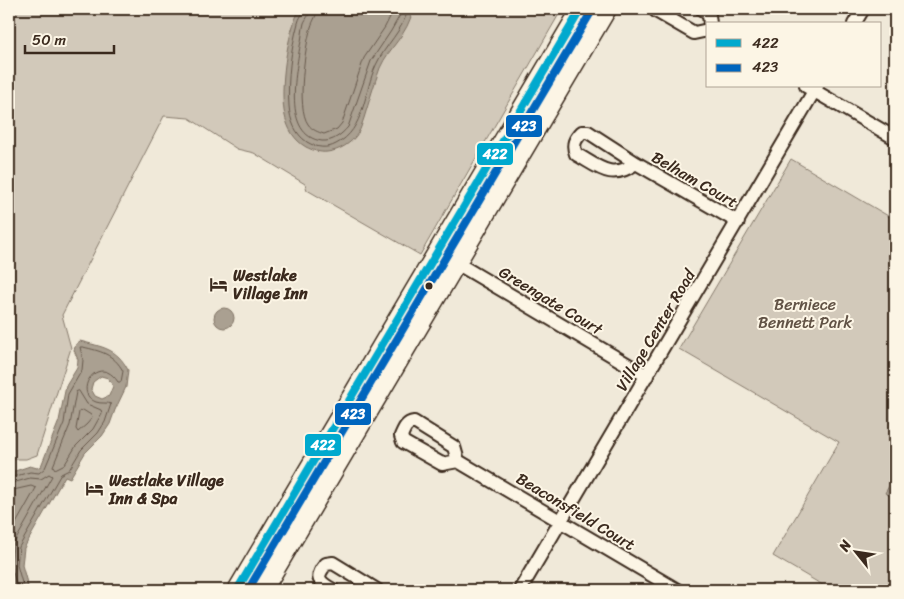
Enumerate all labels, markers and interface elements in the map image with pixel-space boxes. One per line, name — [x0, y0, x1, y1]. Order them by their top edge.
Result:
scale bar — [25, 22, 114, 54]
legend — [706, 22, 882, 88]
text: 50 m — [32, 27, 67, 53]
text: 422 — [752, 30, 779, 56]
text: 423 — [752, 54, 778, 80]
line badge: 423 — [505, 114, 543, 138]
text: 423 — [511, 114, 537, 139]
line badge: 422 — [476, 142, 514, 166]
text: 422 — [482, 142, 508, 167]
street label: Belham Court — [646, 143, 743, 216]
street label: Greengate Court — [493, 258, 609, 343]
place label: Westlake Village Inn — [233, 261, 308, 308]
street label: Village Center Road — [607, 262, 704, 397]
hotel icon: Westlake Village Inn — [209, 274, 229, 294]
unlabelled marker — [424, 281, 434, 291]
park label: Berniece Bennett Park — [758, 290, 852, 337]
line badge: 423 — [334, 402, 372, 426]
text: 423 — [340, 402, 366, 427]
line badge: 422 — [304, 433, 342, 457]
text: 422 — [310, 433, 336, 458]
street label: Beaconsfield Court — [510, 464, 641, 559]
place label: Westlake Village Inn & Spa — [108, 466, 224, 513]
hotel icon: Westlake Village Inn & Spa — [85, 479, 105, 499]
north arrow — [832, 526, 882, 576]
text: N — [831, 535, 859, 557]

